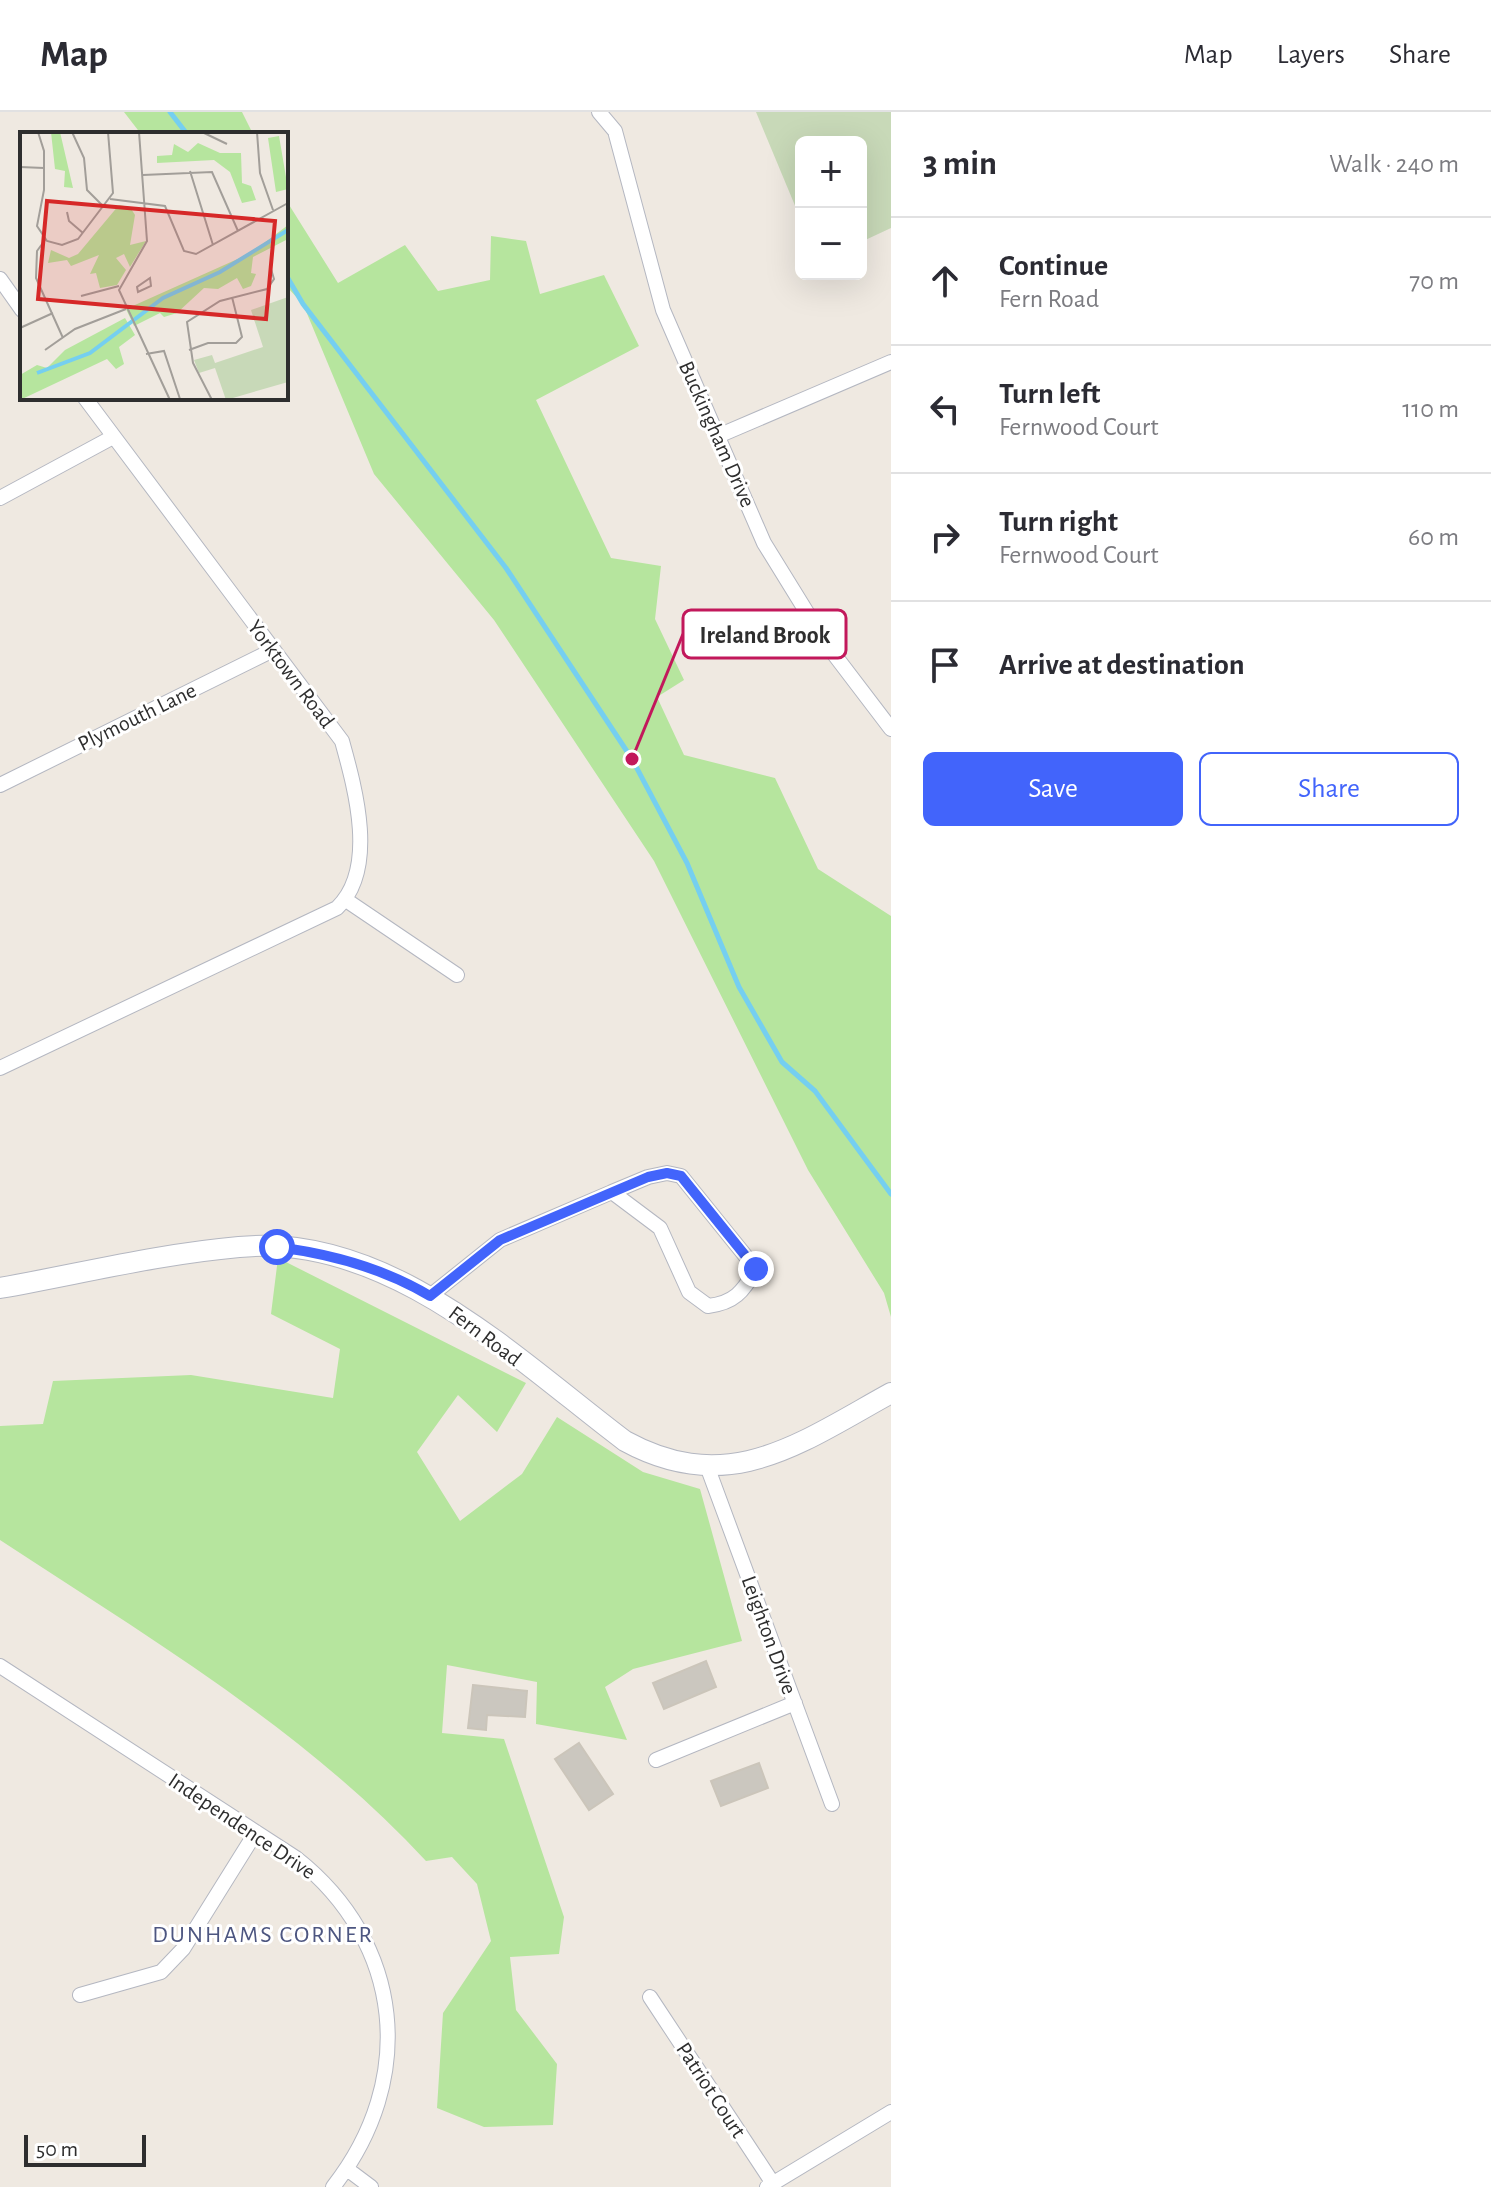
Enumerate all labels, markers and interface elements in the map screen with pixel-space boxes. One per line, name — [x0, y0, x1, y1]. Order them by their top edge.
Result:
text: Map — [40, 36, 108, 74]
text: Map — [1184, 41, 1233, 69]
text: Layers — [1277, 41, 1345, 69]
text: Share — [1389, 41, 1451, 69]
inset map — [20, 132, 288, 400]
map controls — [795, 136, 867, 280]
button: + — [795, 136, 867, 208]
text: 3 min — [923, 147, 997, 181]
text: Walk · 240 m — [1329, 151, 1459, 177]
button: − — [795, 208, 867, 280]
text: Continue — [999, 251, 1108, 281]
icon: ahead — [923, 259, 967, 303]
text: 70 m — [1409, 268, 1459, 294]
text: Fern Road — [999, 286, 1099, 312]
street label: Buckingham Drive — [675, 358, 759, 510]
text: Turn left — [999, 379, 1100, 409]
icon: left — [923, 387, 967, 431]
text: 110 m — [1402, 396, 1459, 422]
text: Fernwood Court — [999, 414, 1159, 440]
text: Turn right — [999, 507, 1118, 537]
icon: right — [923, 515, 967, 559]
text: 60 m — [1408, 524, 1459, 550]
text: Fernwood Court — [999, 542, 1159, 568]
callout: Ireland Brook — [683, 610, 846, 658]
street label: Yorktown Road — [243, 616, 339, 732]
text: Ireland Brook — [700, 624, 831, 648]
icon: arrive — [923, 643, 967, 687]
text: Arrive at destination — [999, 650, 1245, 680]
street label: Plymouth Lane — [74, 679, 200, 755]
button: Save — [923, 752, 1183, 826]
button: Share — [1199, 752, 1459, 826]
route start — [259, 1229, 295, 1265]
route end — [738, 1251, 774, 1287]
street label: Fern Road — [445, 1302, 525, 1370]
street label: Leighton Drive — [737, 1573, 801, 1697]
street label: Independence Drive — [164, 1769, 320, 1883]
district label: DUNHAMS CORNER — [152, 1923, 374, 1947]
street label: Patriot Court — [672, 2038, 750, 2142]
scale bar — [24, 2131, 146, 2167]
text: 50 m — [36, 2138, 78, 2160]

